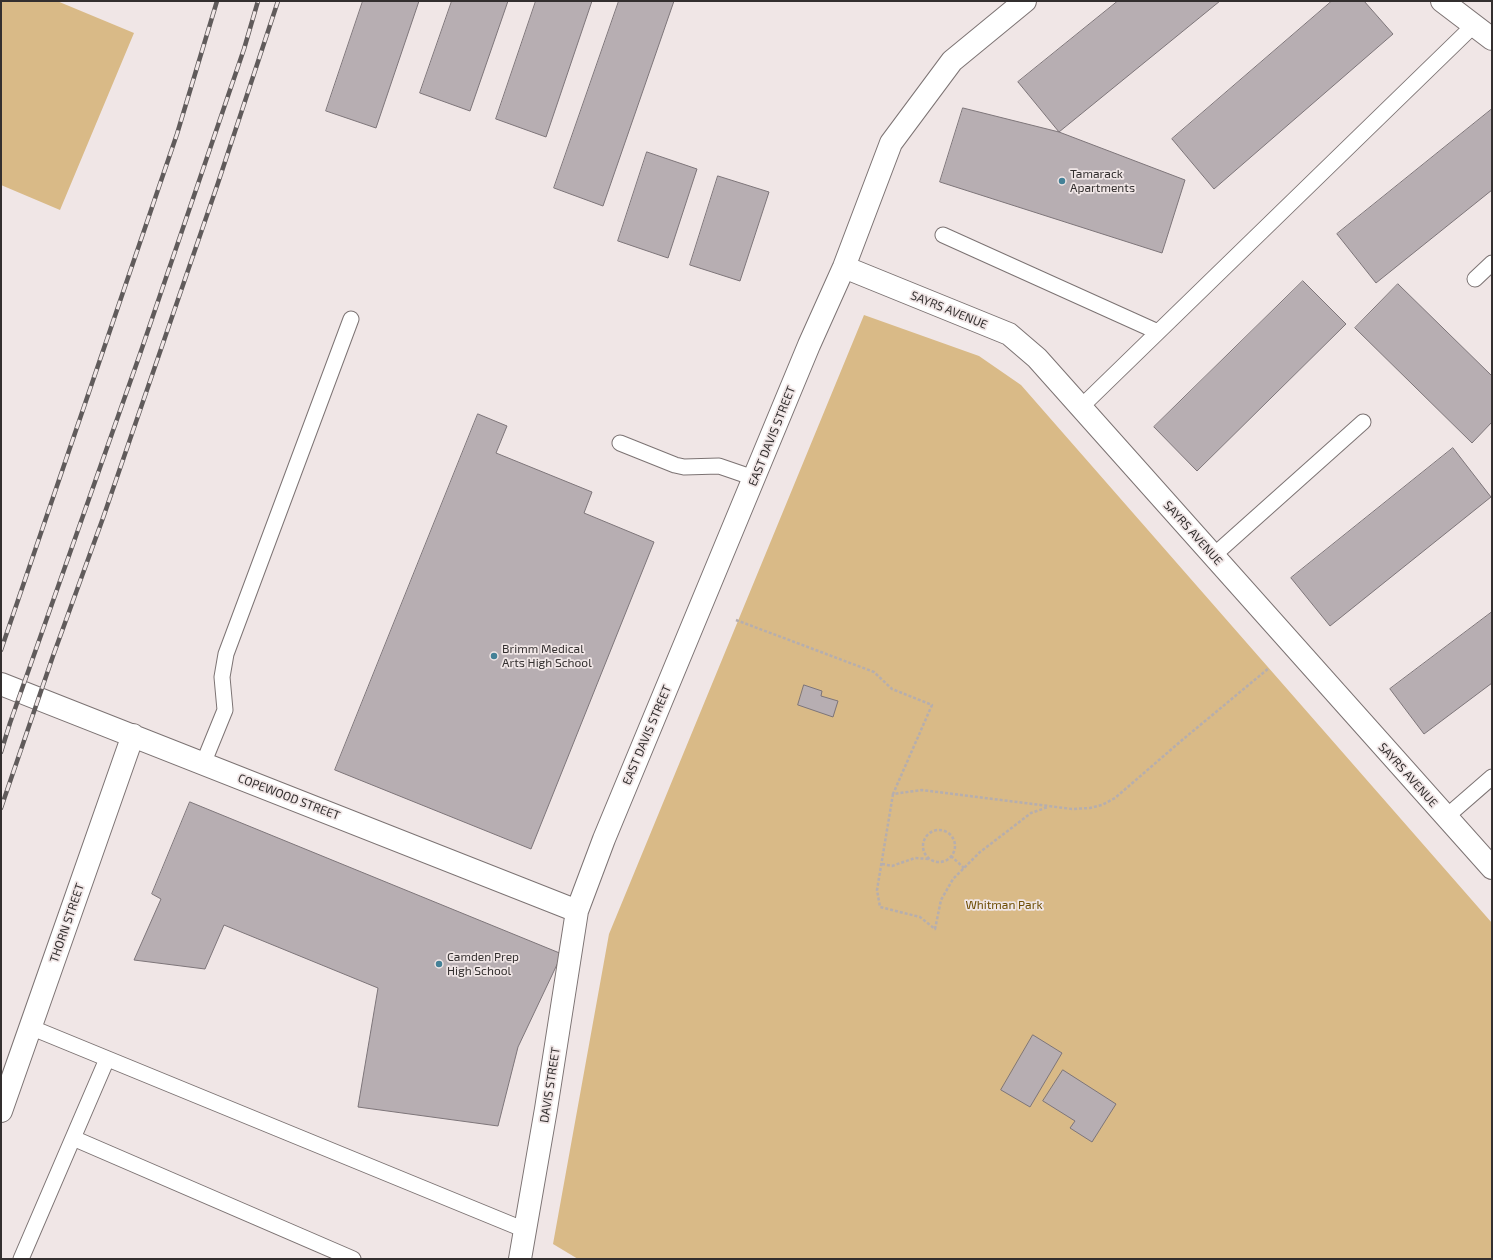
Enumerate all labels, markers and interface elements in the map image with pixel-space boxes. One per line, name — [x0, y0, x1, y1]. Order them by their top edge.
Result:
place label: Tamarack Apartments — [1070, 167, 1135, 195]
marker: Tamarack Apartments — [1057, 176, 1067, 186]
street label: SAYRS AVENUE — [909, 288, 989, 332]
street label: EAST DAVIS STREET — [745, 384, 799, 488]
street label: SAYRS AVENUE — [1160, 498, 1226, 568]
place label: Brimm Medical Arts High School — [502, 642, 592, 670]
marker: Brimm Medical Arts High School — [489, 651, 499, 661]
street label: EAST DAVIS STREET — [619, 683, 675, 787]
street label: SAYRS AVENUE — [1375, 740, 1441, 810]
street label: COPEWOOD STREET — [236, 771, 342, 823]
street label: THORN STREET — [47, 881, 87, 965]
park label: Whitman Park — [965, 898, 1043, 912]
place label: Camden Prep High School — [447, 950, 519, 978]
marker: Camden Prep High School — [434, 959, 444, 969]
street label: DAVIS STREET — [537, 1046, 563, 1124]

